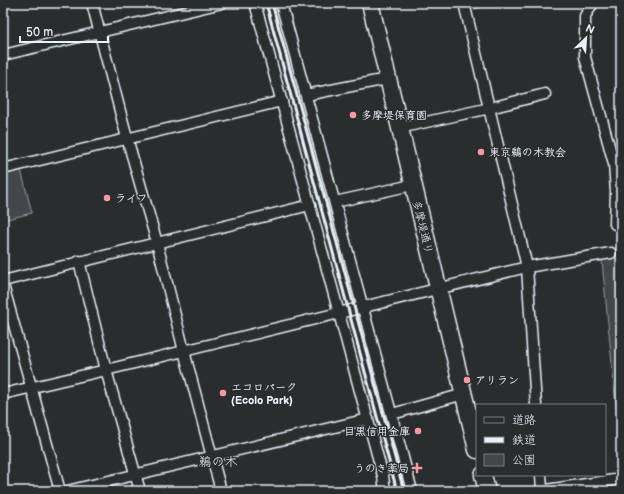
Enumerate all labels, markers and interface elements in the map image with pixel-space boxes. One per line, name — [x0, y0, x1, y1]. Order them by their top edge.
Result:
scale bar — [20, 18, 108, 44]
north arrow — [566, 18, 606, 58]
text: N — [584, 22, 597, 37]
text: 50 m — [26, 25, 53, 40]
place label: 多摩堤保育園 — [361, 109, 427, 122]
marker: 多摩堤保育園 — [348, 110, 358, 120]
place label: 東京鵜の木教会 — [489, 146, 566, 159]
marker: 東京鵜の木教会 — [476, 147, 486, 157]
place label: ライフ — [115, 192, 148, 205]
marker: ライフ — [102, 193, 112, 203]
street label: 多摩堤通り — [410, 199, 435, 255]
place label: アリラン — [475, 374, 519, 387]
marker: アリラン — [462, 375, 472, 385]
place label: エコロパーク (Ecolo Park) — [231, 381, 297, 407]
marker: エコロパーク (Ecolo Park) — [218, 388, 228, 398]
legend — [476, 404, 606, 476]
text: 道路 — [512, 413, 536, 428]
place label: 目黒信用金庫 — [344, 425, 410, 438]
marker: 目黒信用金庫 — [413, 426, 423, 436]
text: 鉄道 — [512, 433, 536, 448]
text: 公園 — [512, 453, 536, 468]
district label: 鵜の木 — [198, 454, 238, 470]
place label: うのき薬局 — [354, 462, 409, 475]
marker: うのき薬局 — [412, 463, 422, 473]

